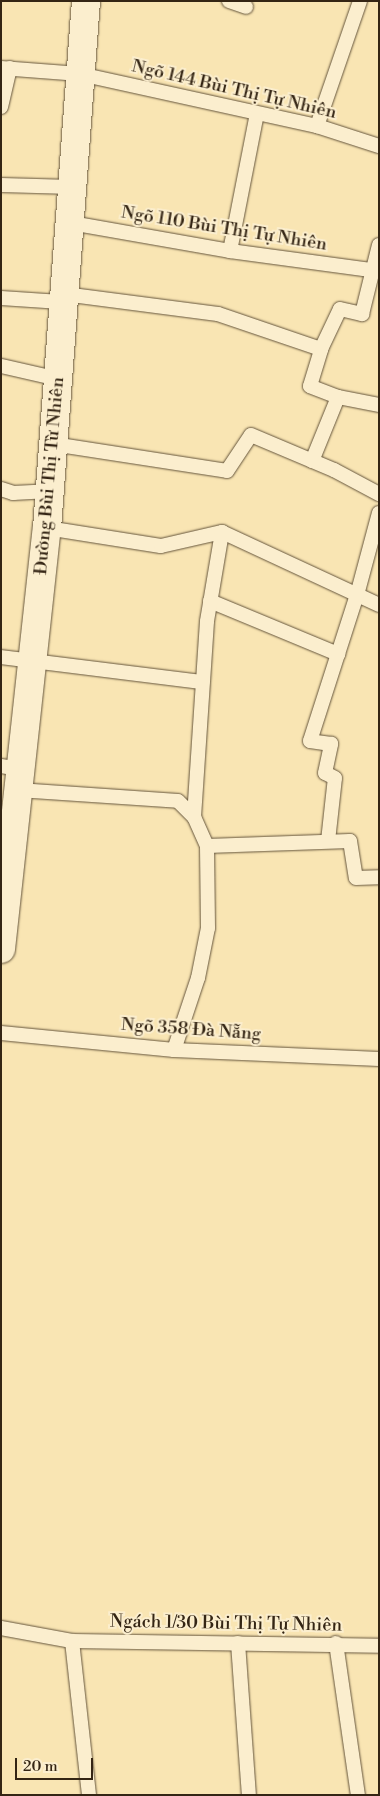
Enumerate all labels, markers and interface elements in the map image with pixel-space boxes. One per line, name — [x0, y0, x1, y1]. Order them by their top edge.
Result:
street label: Ngõ 144 Bùi Thị Tự Nhiên — [130, 56, 338, 124]
street label: Ngõ 110 Bùi Thị Tự Nhiên — [120, 202, 328, 256]
street label: Đường Bùi Thị Từ Nhiên — [31, 376, 69, 576]
street label: Ngõ 358 Đà Nẵng — [120, 1014, 262, 1046]
street label: Ngách 1/30 Bùi Thị Tự Nhiên — [110, 1611, 342, 1637]
scale bar — [18, 1748, 95, 1780]
text: 20 m — [23, 1757, 58, 1776]

